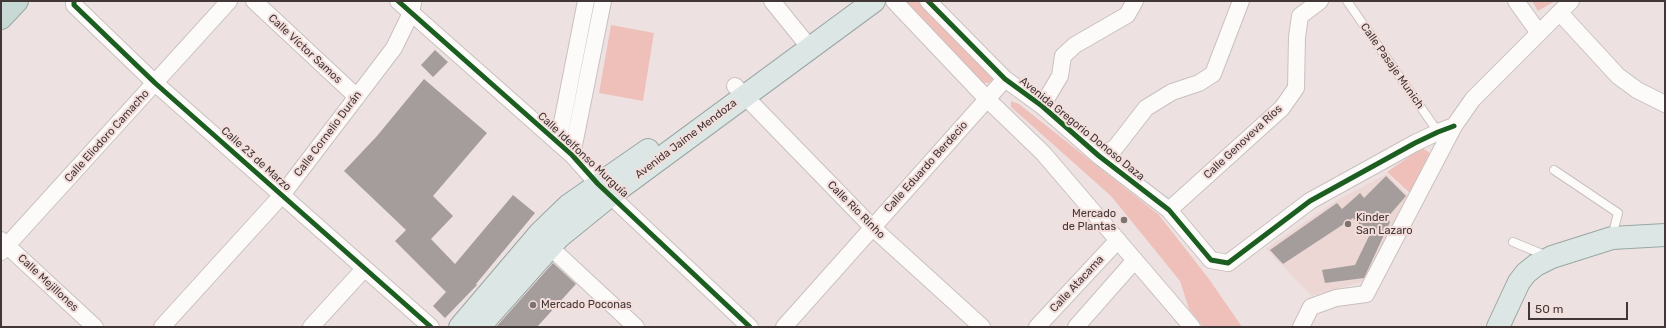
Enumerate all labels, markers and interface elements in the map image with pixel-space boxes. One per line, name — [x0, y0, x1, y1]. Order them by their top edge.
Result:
street label: Calle Víctor Samos — [266, 12, 344, 86]
street label: Calle Pasaje Munich — [1357, 21, 1427, 111]
street label: Avenida Gregorio Donoso Daza — [1017, 74, 1147, 184]
street label: Calle Eliodoro Camacho — [62, 87, 152, 185]
street label: Calle Cornelio Durán — [292, 89, 364, 179]
street label: Avenida Jaime Mendoza — [632, 96, 740, 182]
street label: Calle Genoveva Ríos — [1201, 102, 1285, 182]
street label: Calle Idelfonso Murguía — [535, 110, 631, 200]
street label: Calle Eduardo Berdecio — [881, 119, 971, 215]
street label: Calle 23 de Marzo — [218, 124, 294, 194]
street label: Calle Rio Rinho — [824, 178, 888, 242]
place label: Mercado de Plantas — [1062, 207, 1116, 233]
place label: Kinder San Lazaro — [1356, 211, 1413, 237]
marker: Mercado de Plantas — [1119, 215, 1129, 225]
marker: Kinder San Lazaro — [1343, 219, 1353, 229]
street label: Calle Mejillones — [15, 252, 81, 314]
street label: Calle Atacama — [1047, 253, 1107, 315]
scale bar — [1530, 294, 1630, 320]
place label: Mercado Poconas — [541, 298, 632, 312]
marker: Mercado Poconas — [528, 300, 538, 310]
text: 50 m — [1535, 302, 1563, 316]

